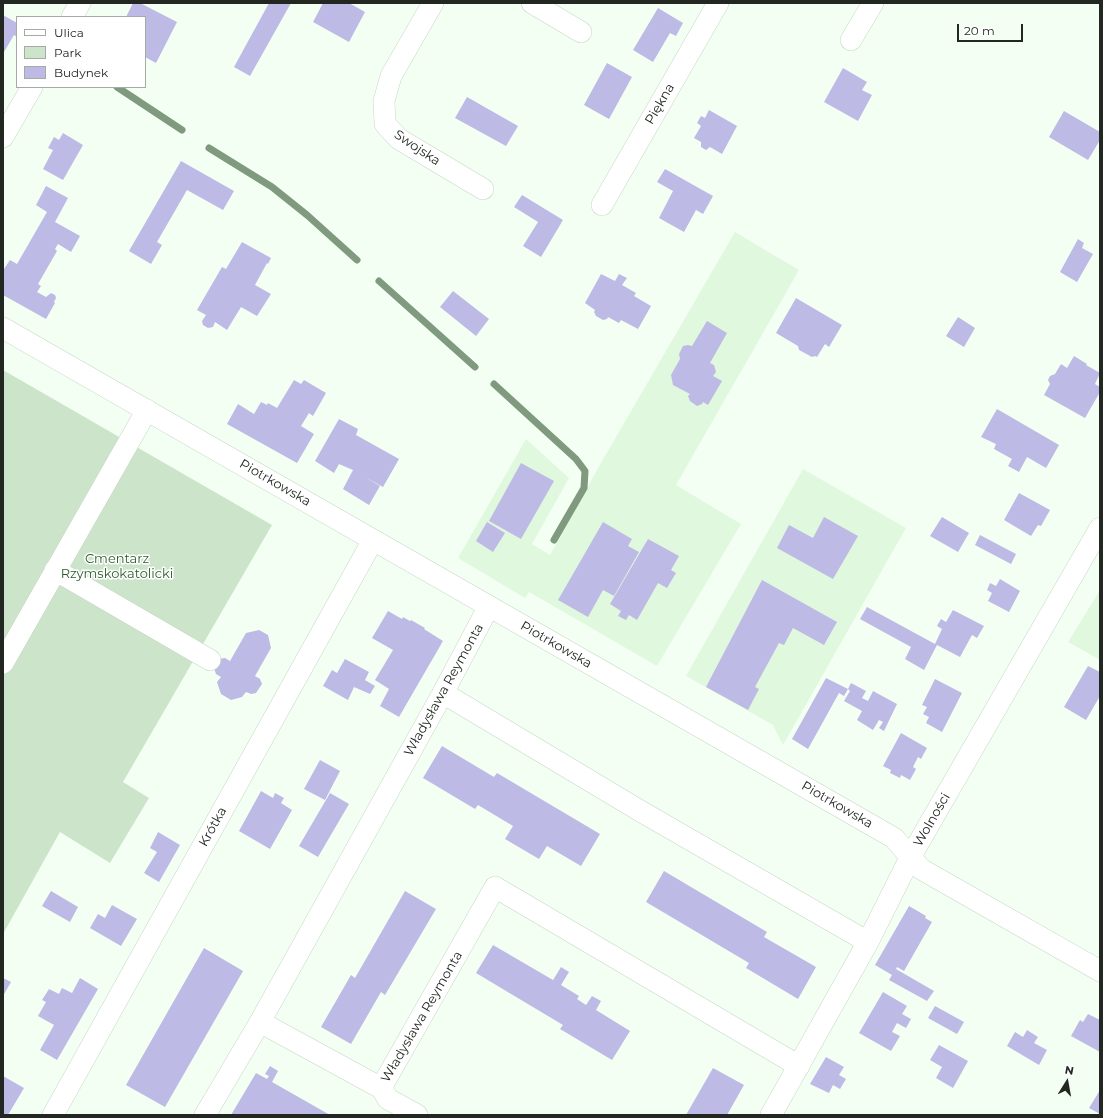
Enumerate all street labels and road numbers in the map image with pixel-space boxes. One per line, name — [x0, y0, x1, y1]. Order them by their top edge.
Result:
street label: Piękna — [642, 81, 678, 127]
street label: Swojska — [391, 127, 443, 169]
street label: Piotrkowska — [237, 456, 313, 510]
street label: Piotrkowska — [518, 618, 594, 672]
street label: Władysława Reymonta — [401, 621, 487, 759]
street label: Piotrkowska — [799, 778, 875, 832]
street label: Wolności — [910, 790, 954, 850]
street label: Krótka — [196, 804, 230, 850]
street label: Władysława Reymonta — [378, 949, 466, 1085]

